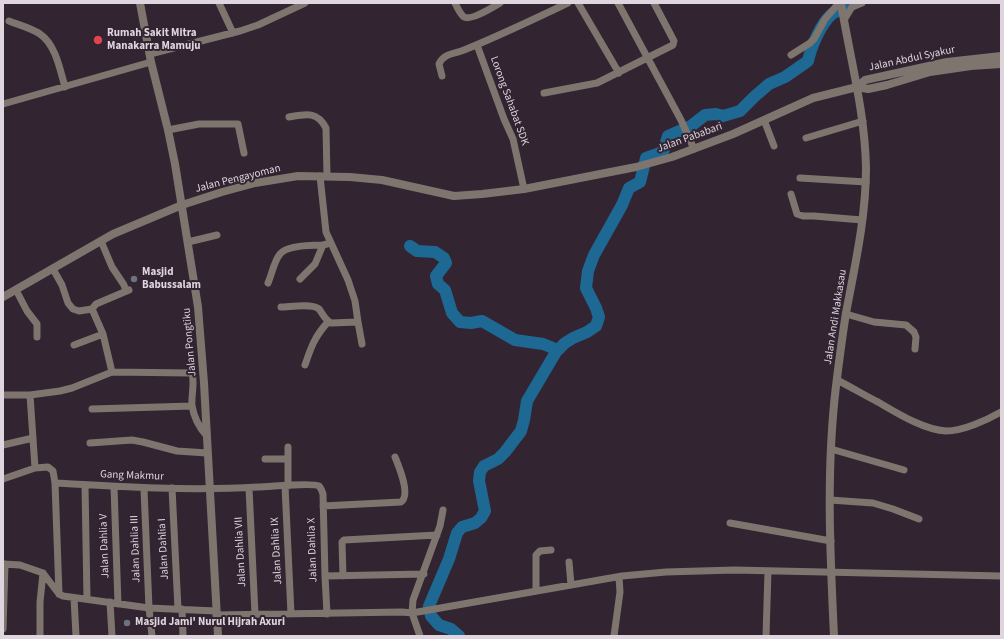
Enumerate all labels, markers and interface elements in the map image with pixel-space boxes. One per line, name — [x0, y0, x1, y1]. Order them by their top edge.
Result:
place label: Rumah Sakit Mitra Manakarra Mamuju — [107, 27, 201, 53]
marker: Rumah Sakit Mitra Manakarra Mamuju — [92, 34, 104, 46]
street label: Jalan Abdul Syakur — [868, 43, 956, 75]
street label: Lorong Sahabat SDK — [487, 55, 531, 147]
street label: Jalan Pababari — [656, 120, 724, 156]
street label: Jalan Pengayoman — [194, 162, 282, 196]
place label: Masjid Babussalam — [142, 266, 201, 292]
street label: Jalan Andi Makkasau — [822, 268, 850, 366]
marker: Masjid Babussalam — [129, 274, 139, 284]
street label: Jalan Pongtiku — [180, 307, 200, 377]
street label: Gang Makmur — [100, 468, 164, 484]
street label: Jalan Dahlia V — [97, 513, 113, 579]
street label: Jalan Dahlia III — [128, 515, 144, 583]
street label: Jalan Dahlia VII — [233, 517, 249, 587]
street label: Jalan Dahlia IX — [269, 517, 285, 585]
street label: Jalan Dahlia I — [156, 518, 172, 580]
street label: Jalan Dahlia X — [305, 518, 321, 582]
place label: Masjid Jami' Nurul Hijrah Axuri — [135, 616, 285, 630]
marker: Masjid Jami' Nurul Hijrah Axuri — [122, 618, 132, 628]

